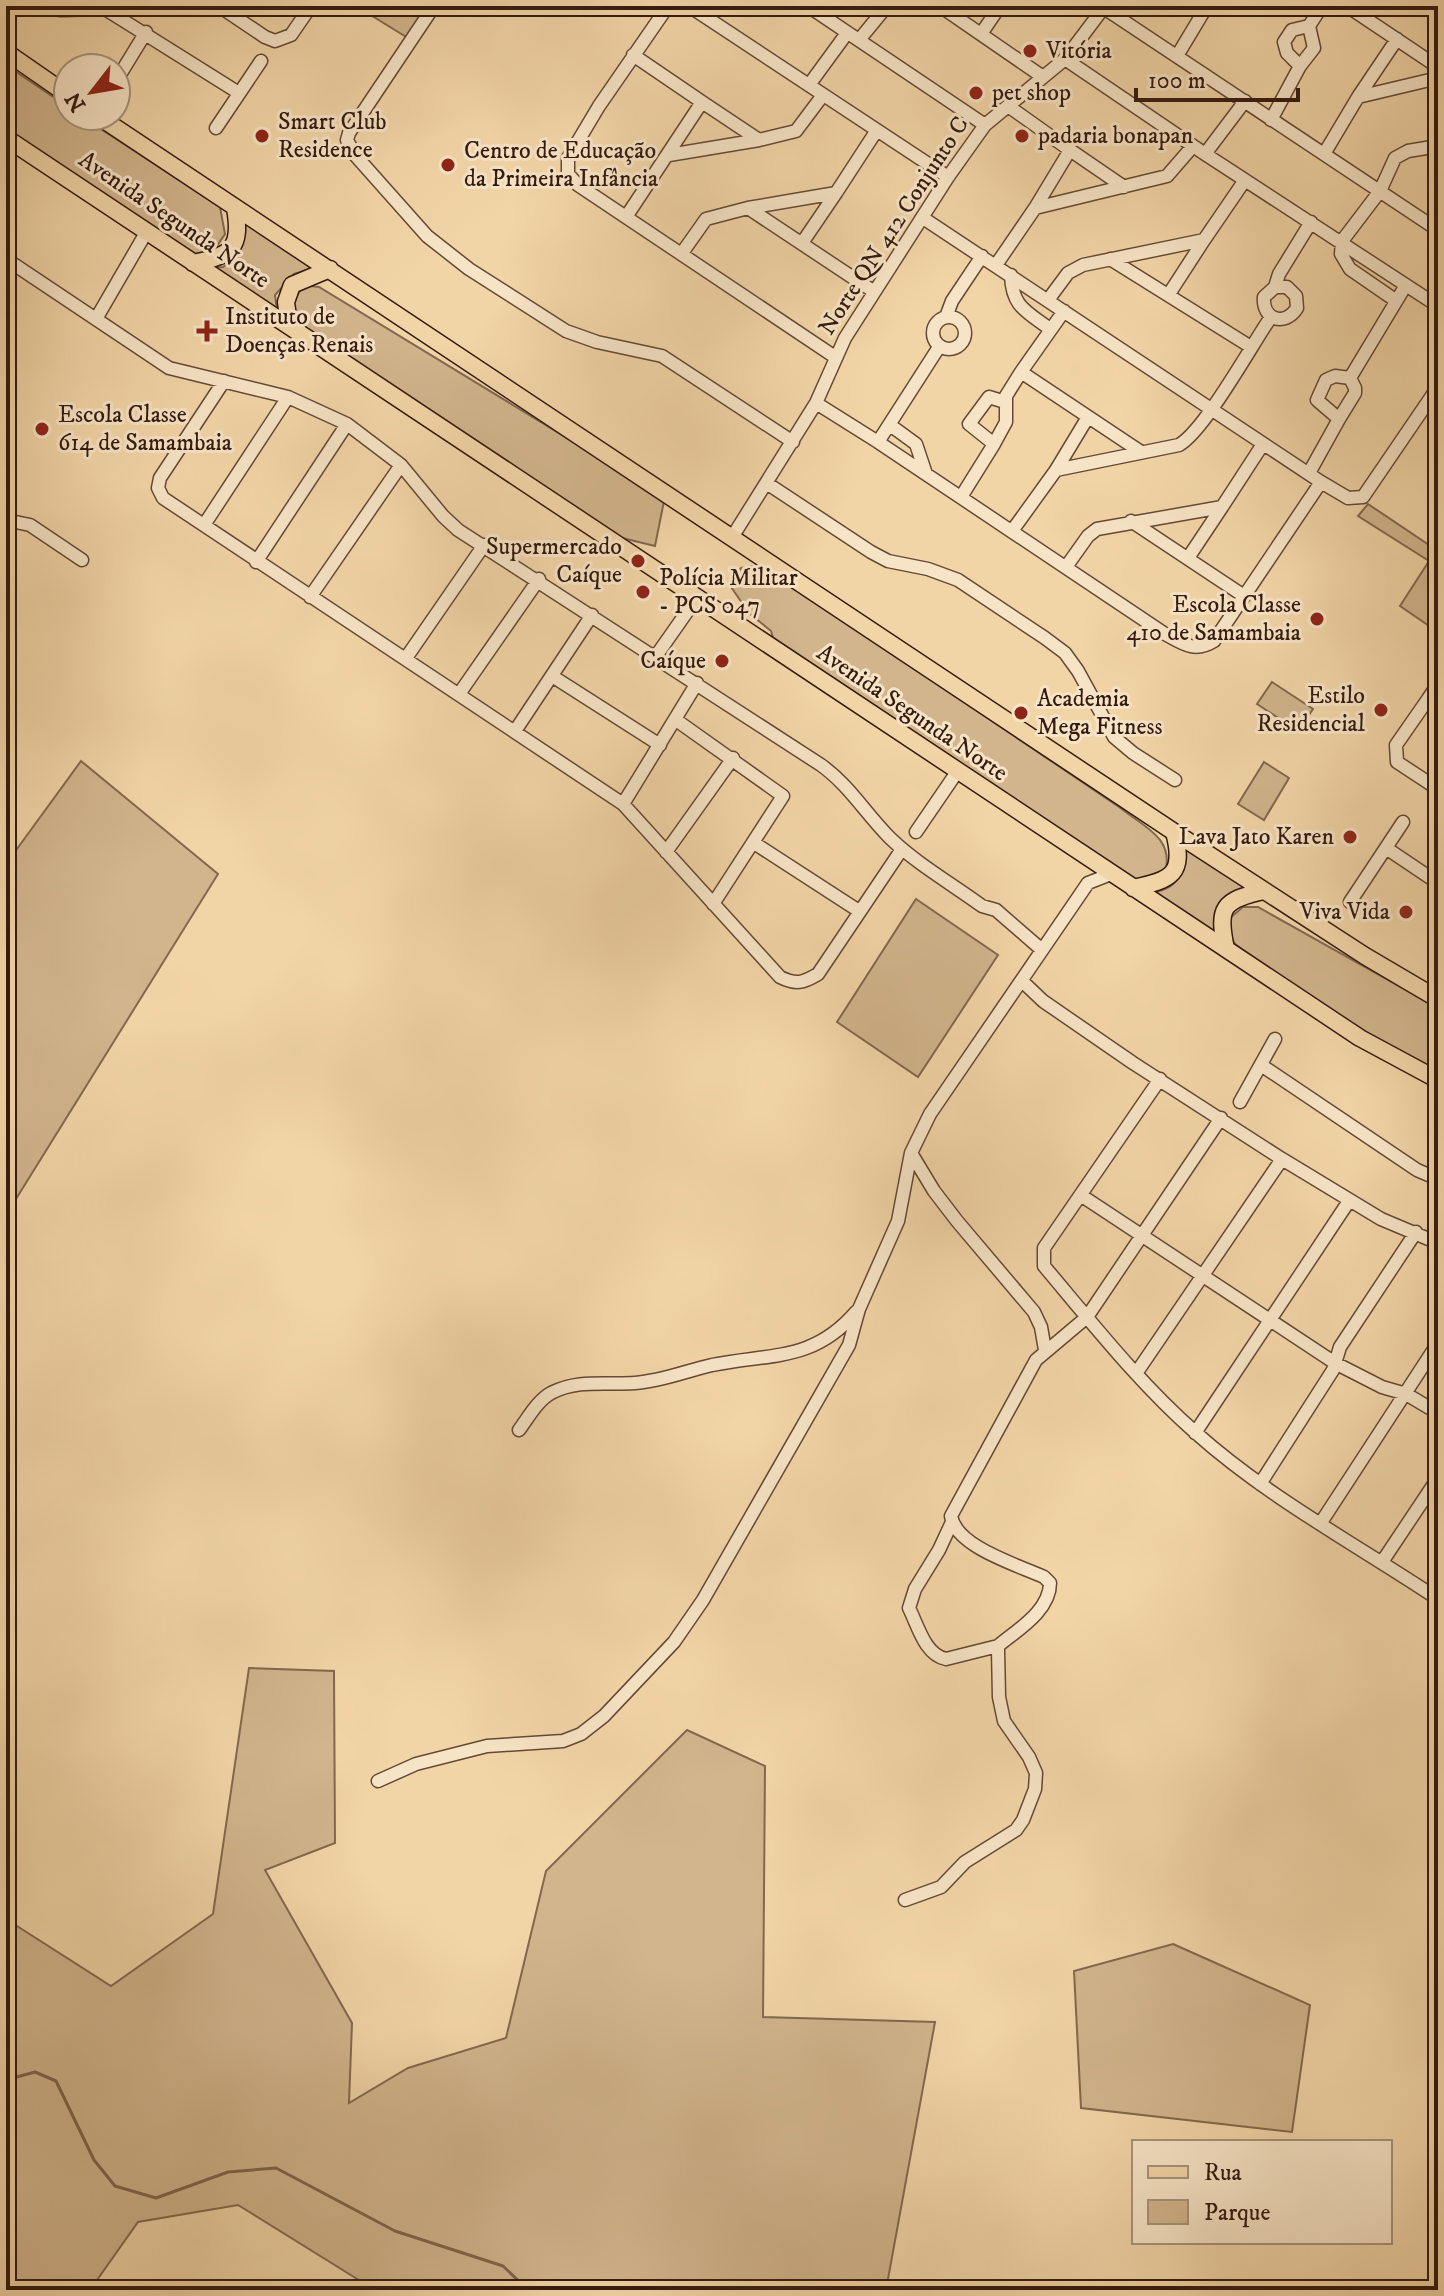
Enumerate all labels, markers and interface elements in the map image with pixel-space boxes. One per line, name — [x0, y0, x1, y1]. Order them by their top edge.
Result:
place label: Vitória — [1045, 36, 1113, 66]
marker: Vitória — [1021, 42, 1039, 60]
north arrow — [52, 52, 132, 132]
scale bar — [1136, 52, 1298, 102]
text: 100 m — [1148, 66, 1206, 96]
place label: pet shop — [991, 78, 1071, 108]
marker: pet shop — [967, 84, 985, 102]
text: N — [60, 87, 92, 116]
place label: Smart Club Residence — [278, 107, 387, 165]
street label: Norte QN 412 Conjunto C — [812, 111, 976, 341]
place label: padaria bonapan — [1037, 121, 1194, 151]
marker: Smart Club Residence — [253, 127, 271, 145]
marker: padaria bonapan — [1013, 127, 1031, 145]
place label: Centro de Educação da Primeira Infância — [464, 136, 659, 194]
street label: Avenida Segunda Norte — [73, 145, 275, 295]
marker: Centro de Educação da Primeira Infância — [439, 156, 457, 174]
place label: Instituto de Doenças Renais — [225, 302, 373, 360]
marker: Instituto de Doenças Renais — [196, 320, 218, 342]
place label: Escola Classe 614 de Samambaia — [58, 400, 233, 458]
marker: Escola Classe 614 de Samambaia — [33, 420, 51, 438]
place label: Supermercado Caíque — [486, 532, 622, 590]
marker: Supermercado Caíque — [629, 552, 647, 570]
place label: Polícia Militar - PCS 047 — [659, 563, 798, 621]
marker: Polícia Militar - PCS 047 — [634, 583, 652, 601]
place label: Escola Classe 410 de Samambaia — [1127, 590, 1302, 648]
marker: Escola Classe 410 de Samambaia — [1308, 610, 1326, 628]
street label: Avenida Segunda Norte — [811, 638, 1013, 788]
place label: Caíque — [640, 646, 706, 676]
marker: Caíque — [713, 652, 731, 670]
place label: Estilo Residencial — [1257, 681, 1366, 739]
place label: Academia Mega Fitness — [1037, 684, 1162, 742]
marker: Estilo Residencial — [1372, 701, 1390, 719]
marker: Academia Mega Fitness — [1012, 704, 1030, 722]
place label: Lava Jato Karen — [1178, 822, 1334, 852]
marker: Lava Jato Karen — [1341, 828, 1359, 846]
place label: Viva Vida — [1299, 897, 1391, 927]
marker: Viva Vida — [1397, 903, 1415, 921]
legend — [1132, 2140, 1392, 2244]
text: Rua — [1204, 2158, 1243, 2188]
text: Parque — [1204, 2198, 1270, 2228]

